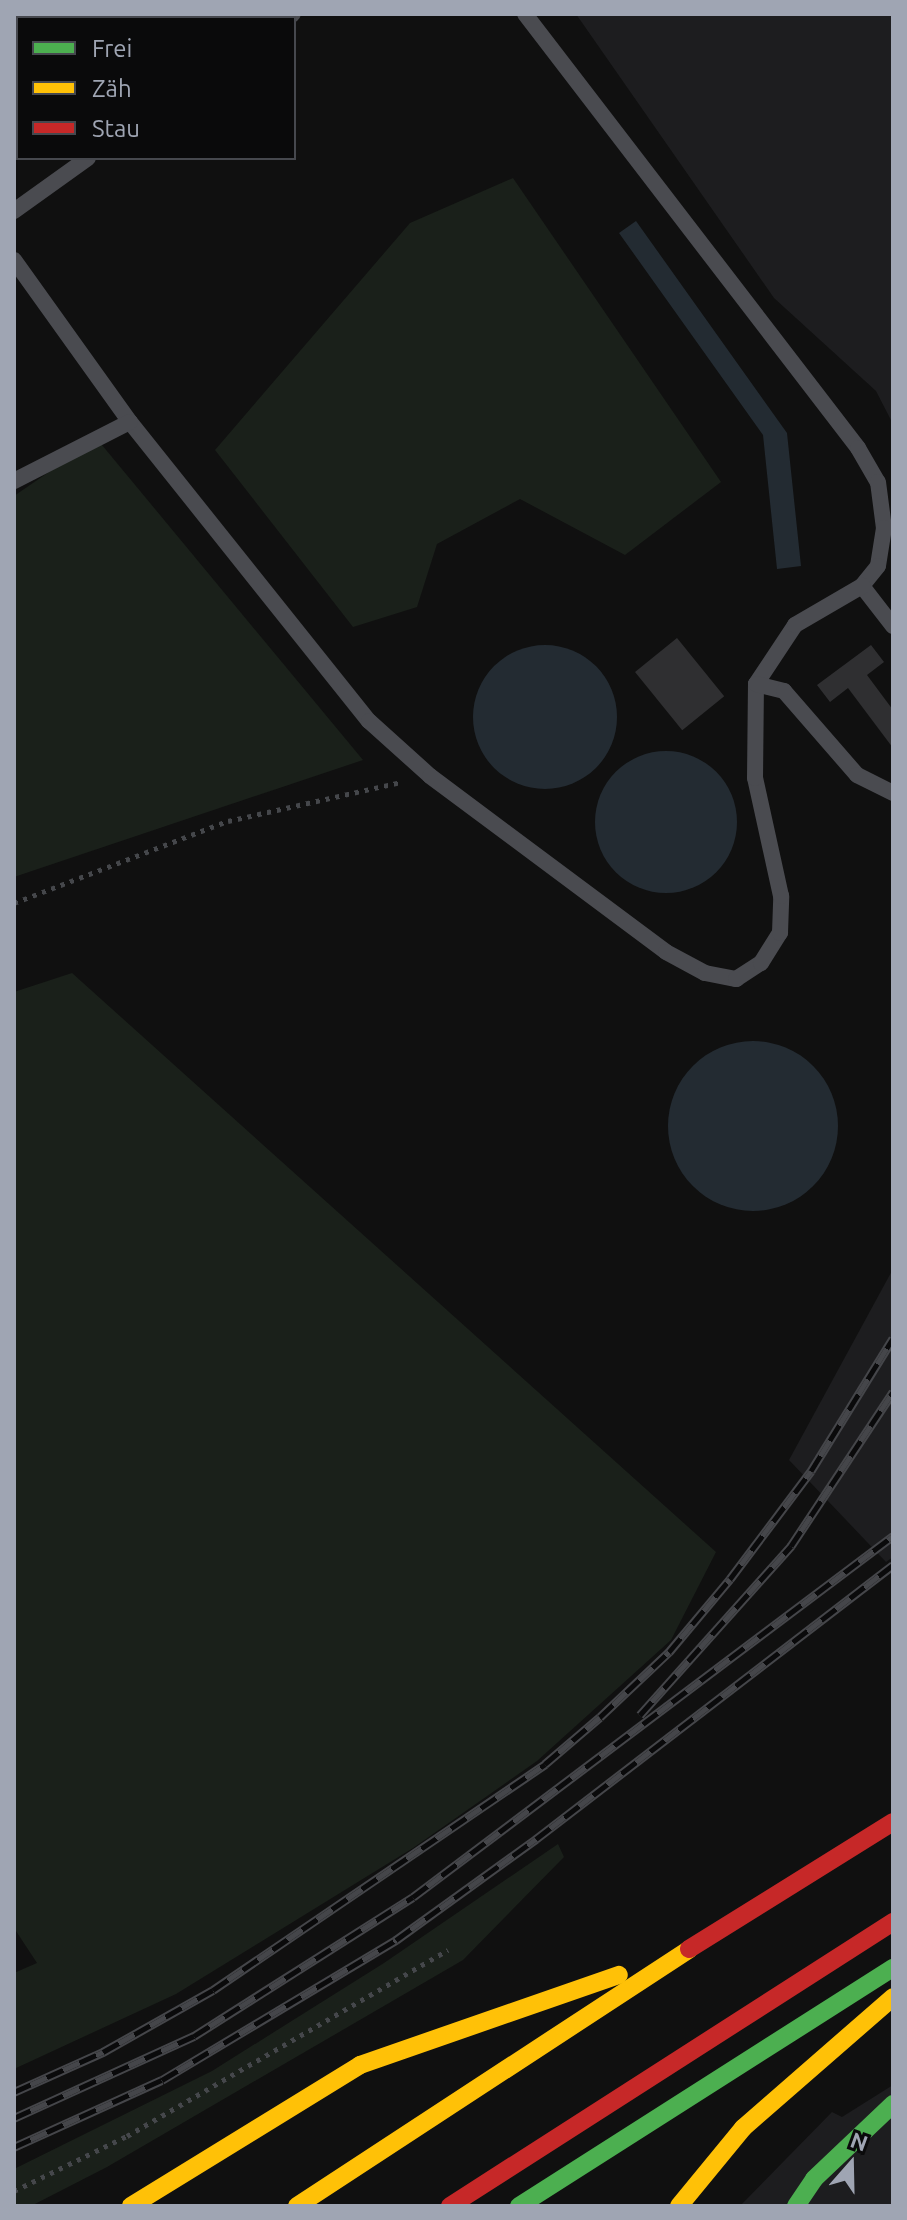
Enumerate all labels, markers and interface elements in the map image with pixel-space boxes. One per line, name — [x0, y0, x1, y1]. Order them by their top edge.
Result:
legend — [16, 16, 296, 160]
text: Frei — [92, 35, 132, 62]
text: Zäh — [92, 75, 132, 102]
text: Stau — [92, 115, 140, 142]
north arrow — [811, 2124, 891, 2204]
text: N — [847, 2126, 871, 2156]

